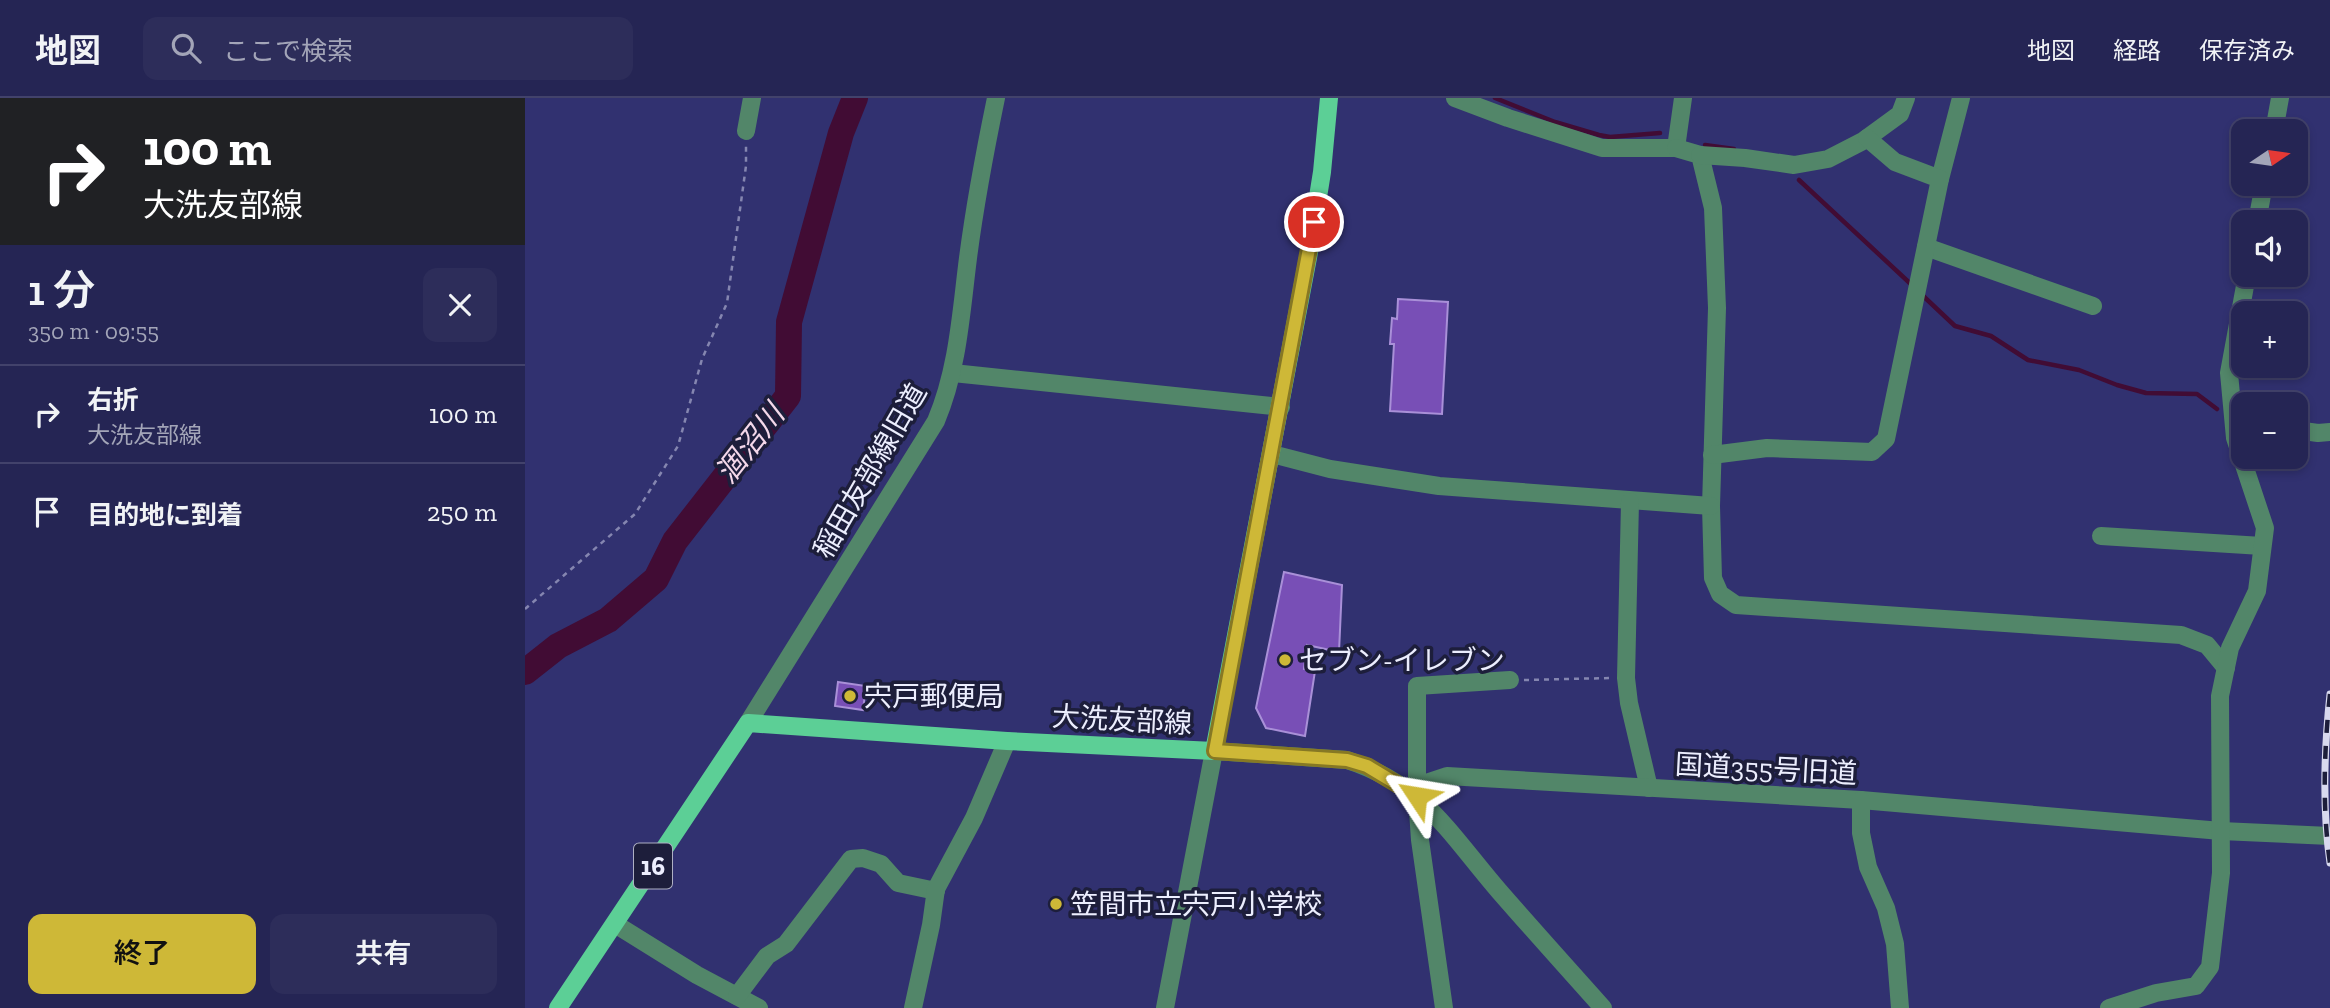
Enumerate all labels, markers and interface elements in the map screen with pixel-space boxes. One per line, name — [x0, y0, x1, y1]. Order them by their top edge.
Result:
search box — [143, 17, 633, 80]
icon: search — [167, 29, 205, 67]
text: 地図 — [35, 31, 101, 70]
text: ここで検索 — [223, 35, 353, 67]
text: 地図 — [2027, 36, 2075, 65]
text: 経路 — [2113, 36, 2161, 65]
text: 保存済み — [2199, 36, 2295, 65]
text: 100 m — [143, 119, 271, 178]
north arrow — [2231, 119, 2308, 196]
map controls — [2231, 119, 2308, 469]
icon: right — [28, 126, 119, 217]
text: 大洗友部線 — [143, 186, 303, 224]
pin — [1284, 192, 1344, 252]
icon: arrive — [1295, 203, 1333, 241]
button: sound — [2231, 210, 2308, 287]
text: 1 分 — [28, 265, 95, 316]
button: close — [423, 268, 497, 342]
button: + — [2231, 301, 2308, 378]
text: 350 m · 09:55 — [28, 317, 159, 345]
street label: 稲田友部線旧道 — [807, 378, 933, 564]
text: 右折 — [87, 384, 139, 416]
button: − — [2231, 392, 2308, 469]
icon: right — [28, 395, 66, 433]
water label: 涸沼川 — [708, 395, 794, 491]
text: 100 m — [429, 398, 497, 430]
text: 大洗友部線 — [87, 421, 202, 449]
icon: arrive — [28, 493, 66, 531]
text: 250 m — [427, 496, 497, 528]
text: 目的地に到着 — [87, 499, 243, 531]
place label: セブン-イレブン — [1299, 644, 1505, 677]
marker: セブン-イレブン — [1277, 652, 1293, 668]
place label: 宍戸郵便局 — [864, 680, 1004, 713]
marker: 宍戸郵便局 — [842, 688, 858, 704]
street label: 大洗友部線 — [1051, 700, 1193, 740]
street label: 国道355号旧道 — [1674, 748, 1858, 790]
position arrow — [1380, 759, 1454, 833]
road number: 16 — [634, 844, 672, 888]
place label: 笠間市立宍戸小学校 — [1070, 888, 1322, 921]
marker: 笠間市立宍戸小学校 — [1048, 896, 1064, 912]
button: 終了 — [28, 914, 256, 994]
button: 共有 — [270, 914, 497, 994]

